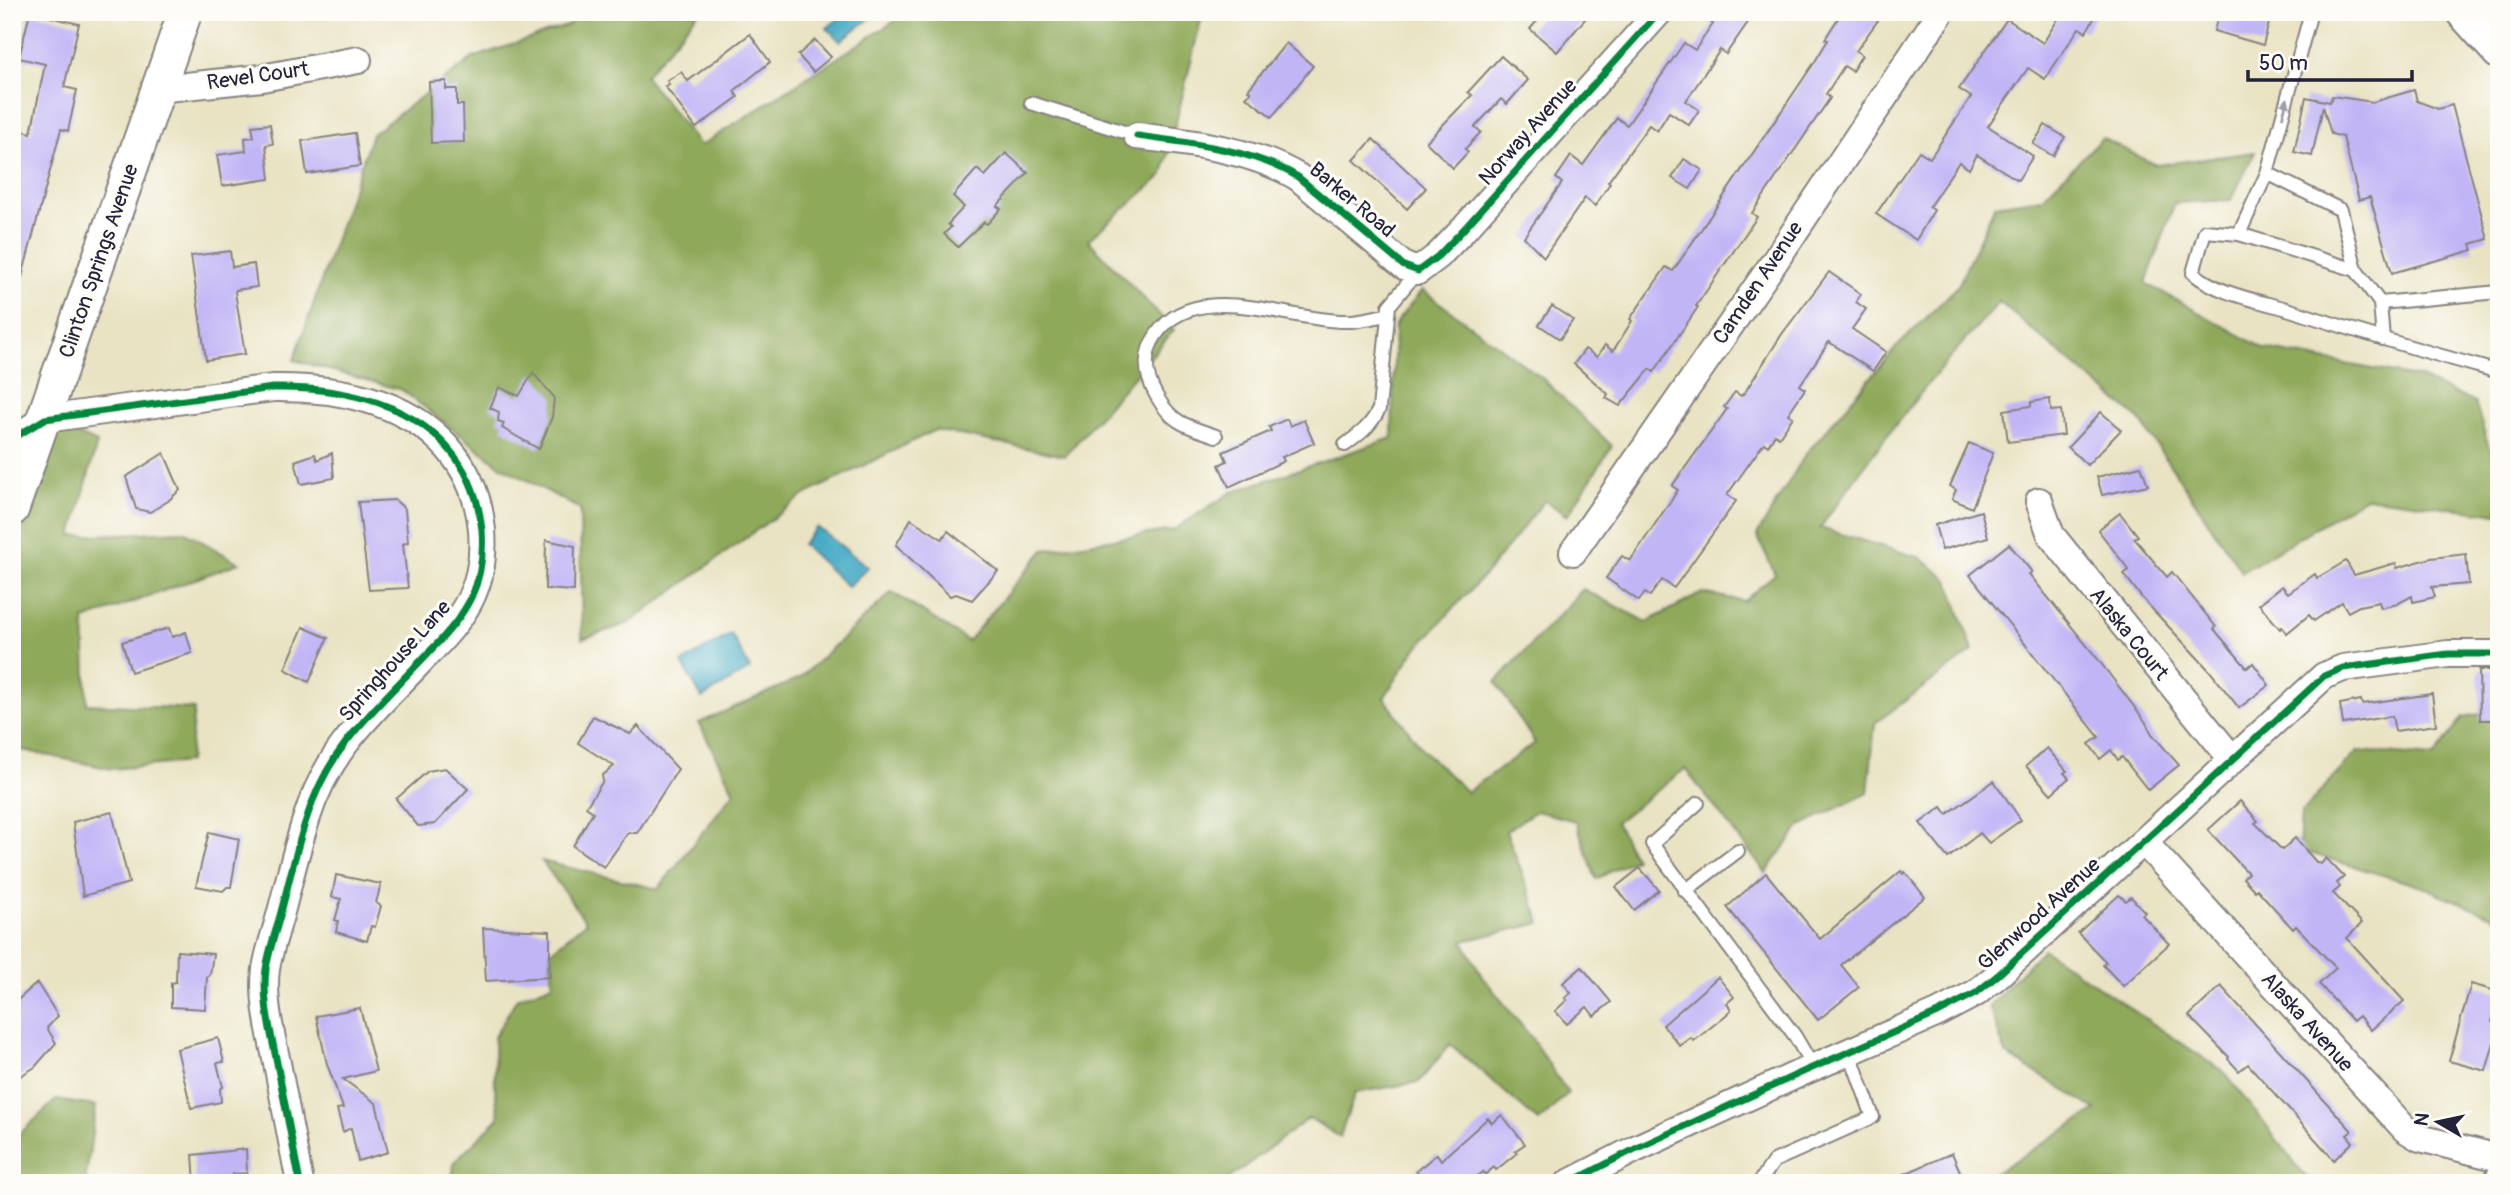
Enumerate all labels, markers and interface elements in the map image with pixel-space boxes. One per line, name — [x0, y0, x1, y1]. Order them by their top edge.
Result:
scale bar — [2248, 38, 2413, 82]
text: 50 m — [2259, 50, 2308, 77]
street label: Revel Court — [205, 55, 311, 97]
street label: Norway Avenue — [1473, 72, 1584, 191]
one-way arrow — [2280, 96, 2291, 118]
street label: Barker Road — [1304, 156, 1400, 244]
street label: Clinton Springs Avenue — [53, 160, 145, 361]
street label: Camden Avenue — [1707, 216, 1809, 350]
street label: Alaska Court — [2083, 582, 2175, 686]
street label: Springhouse Lane — [333, 594, 457, 728]
street label: Glenwood Avenue — [1972, 851, 2107, 976]
street label: Alaska Avenue — [2255, 966, 2359, 1078]
north arrow — [2402, 1086, 2472, 1156]
text: N — [2409, 1111, 2435, 1128]

